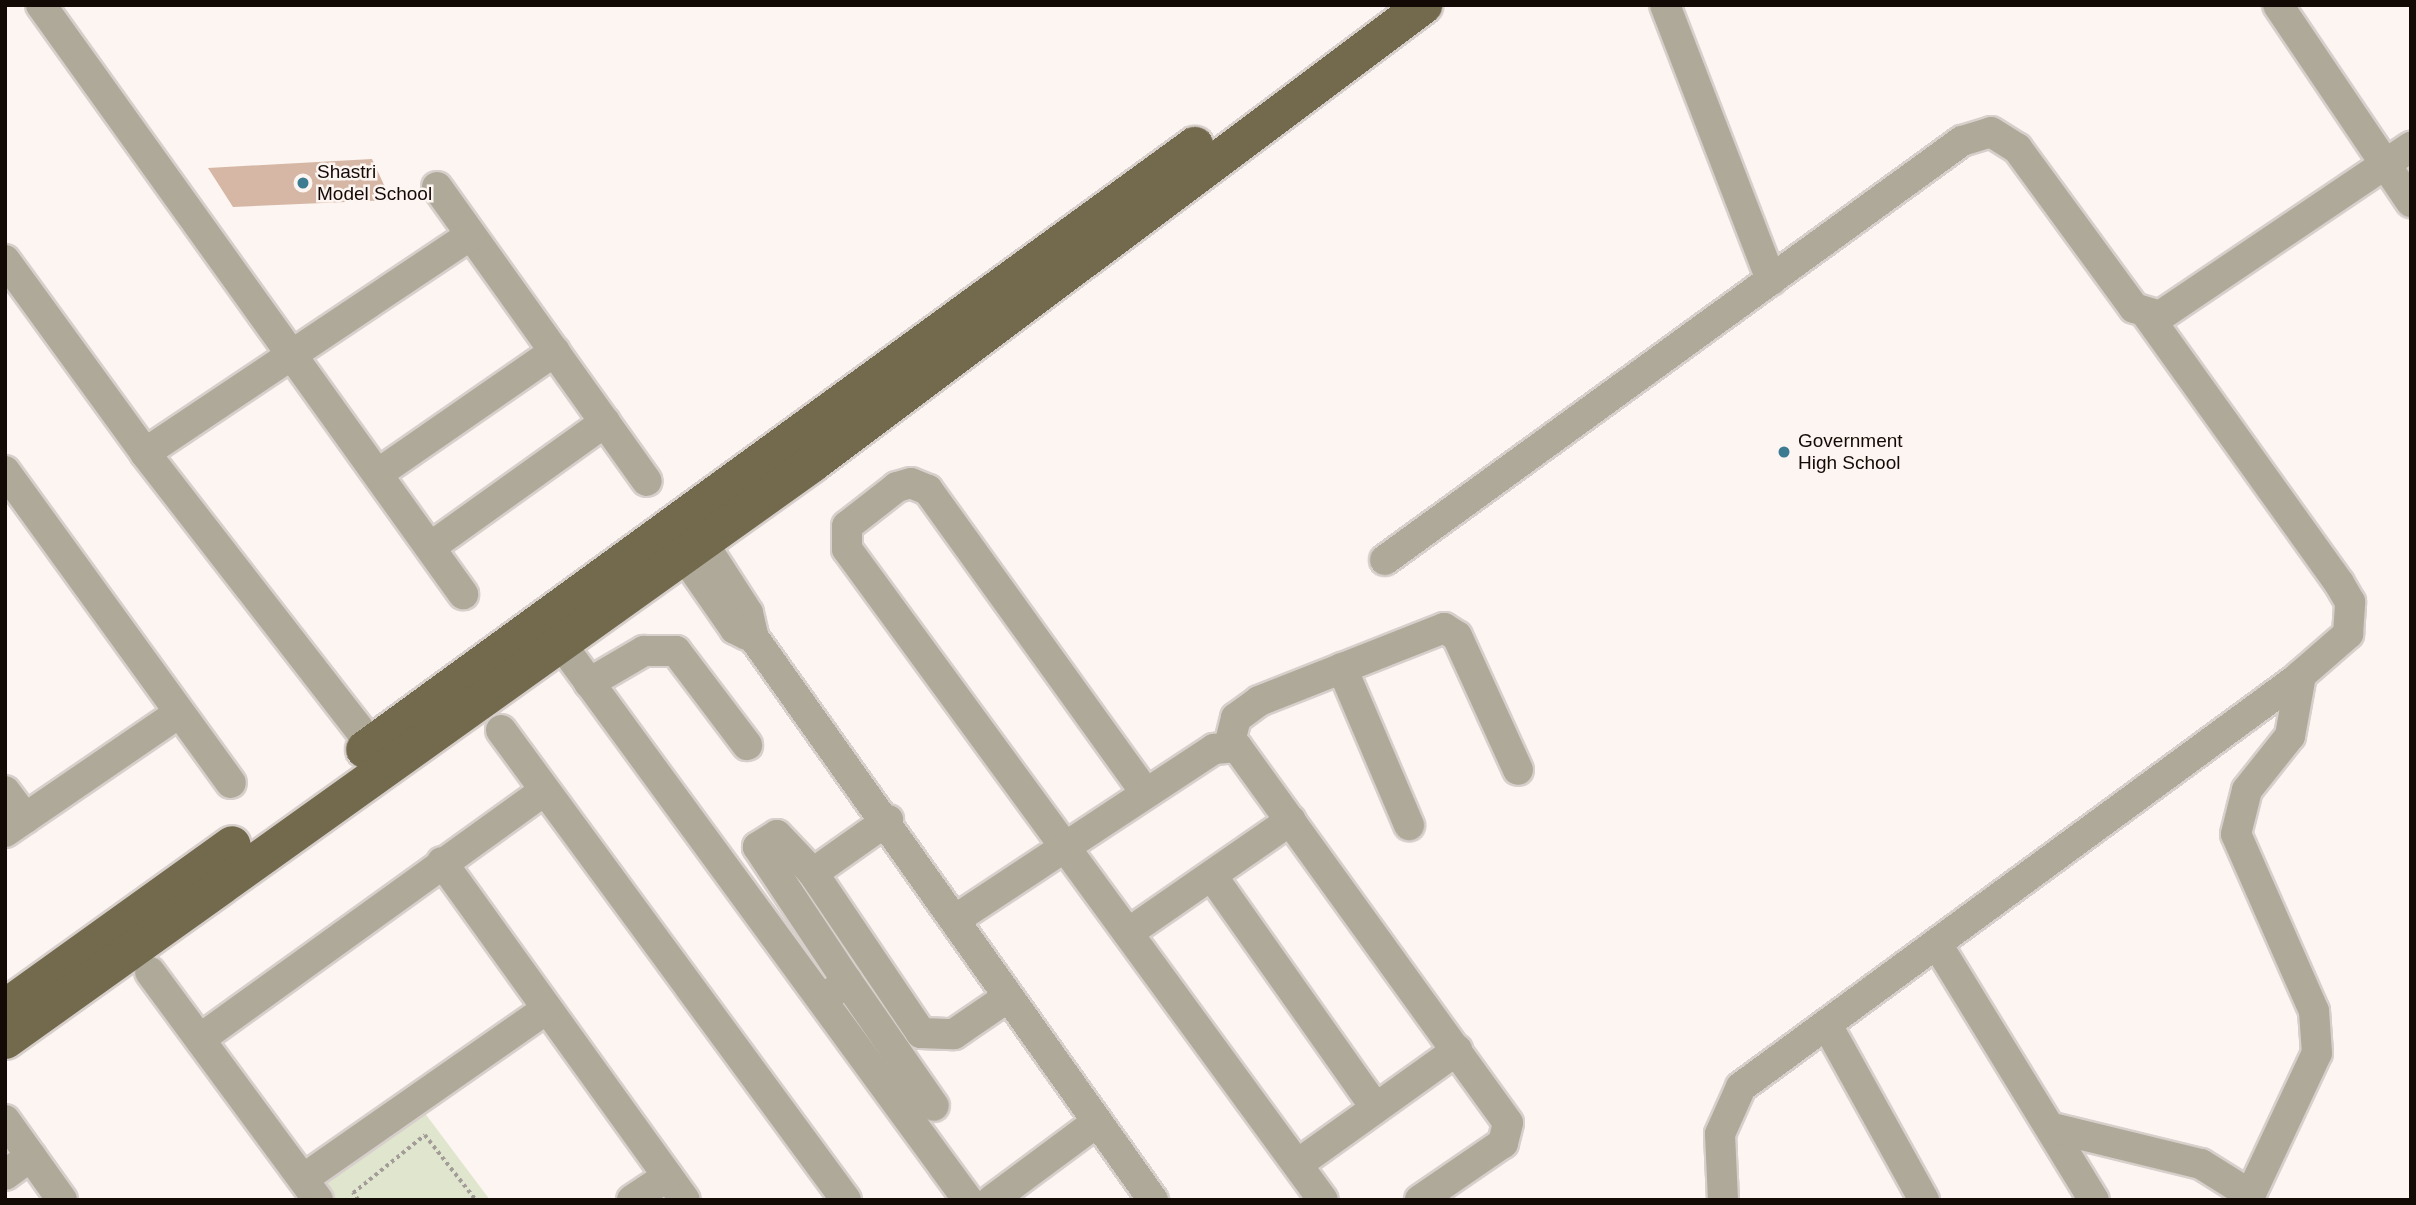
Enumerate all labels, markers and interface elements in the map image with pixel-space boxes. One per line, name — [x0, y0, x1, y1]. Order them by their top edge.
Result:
place label: Shastri Model School — [317, 161, 432, 205]
marker: Shastri Model School — [295, 175, 311, 191]
place label: Government High School — [1798, 430, 1903, 474]
marker: Government High School — [1776, 444, 1792, 460]

